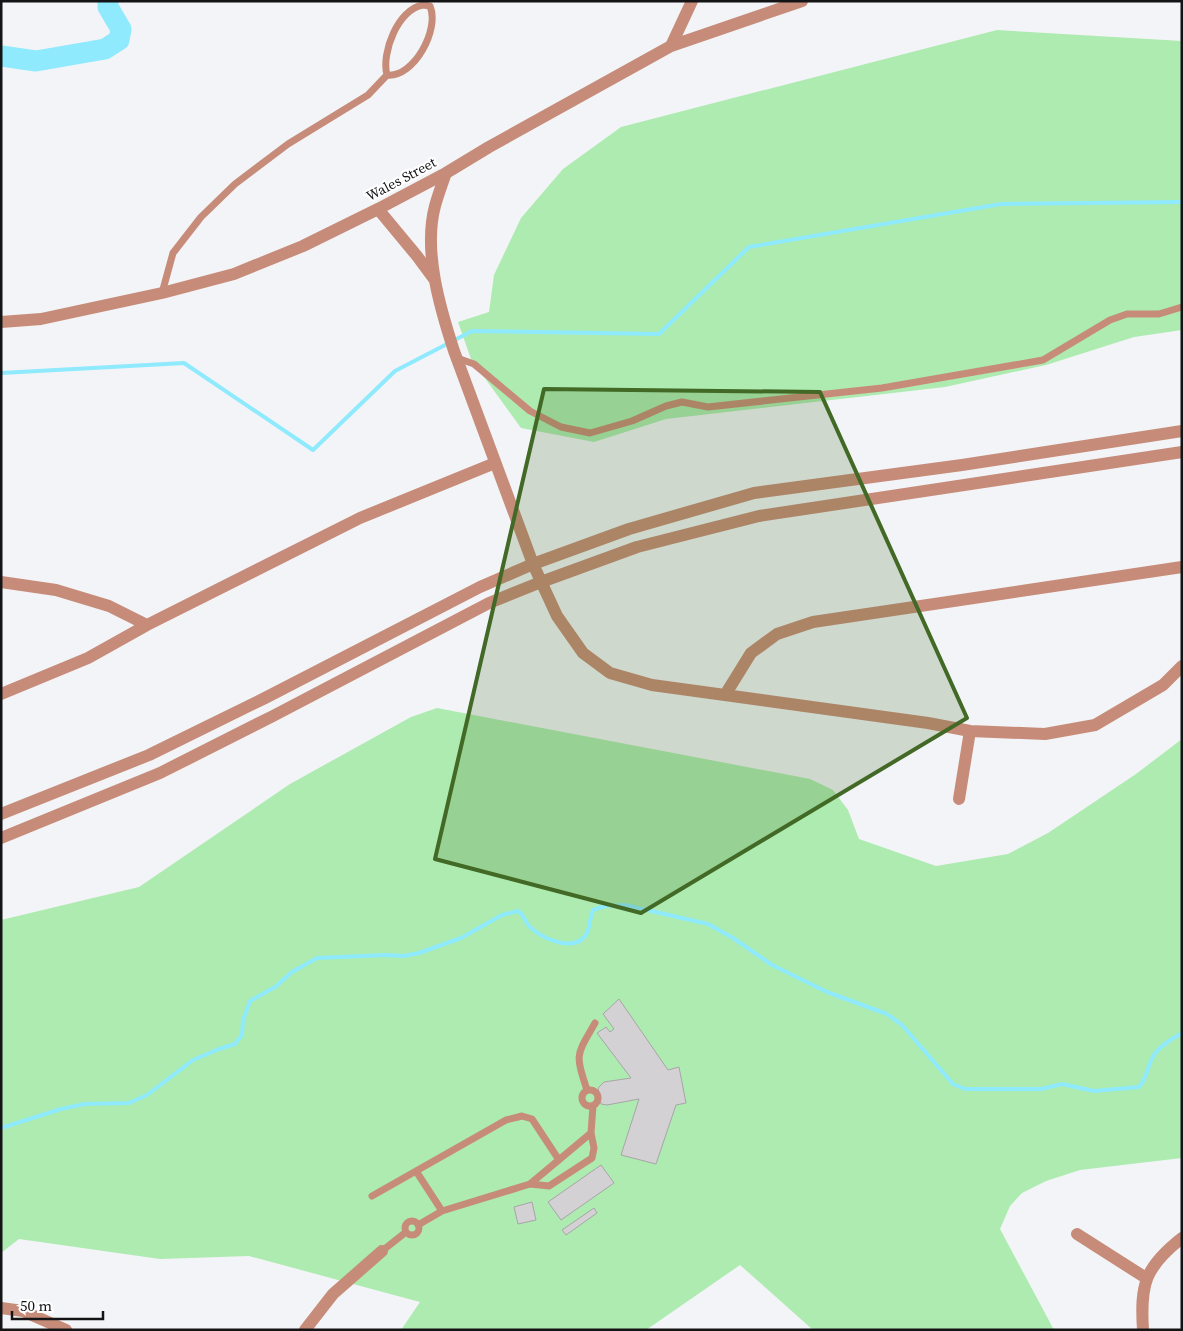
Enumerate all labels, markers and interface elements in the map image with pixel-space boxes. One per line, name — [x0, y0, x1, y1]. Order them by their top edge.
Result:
street label: Wales Street — [363, 152, 440, 206]
scale bar — [12, 1288, 104, 1320]
text: 50 m — [20, 1295, 52, 1316]

